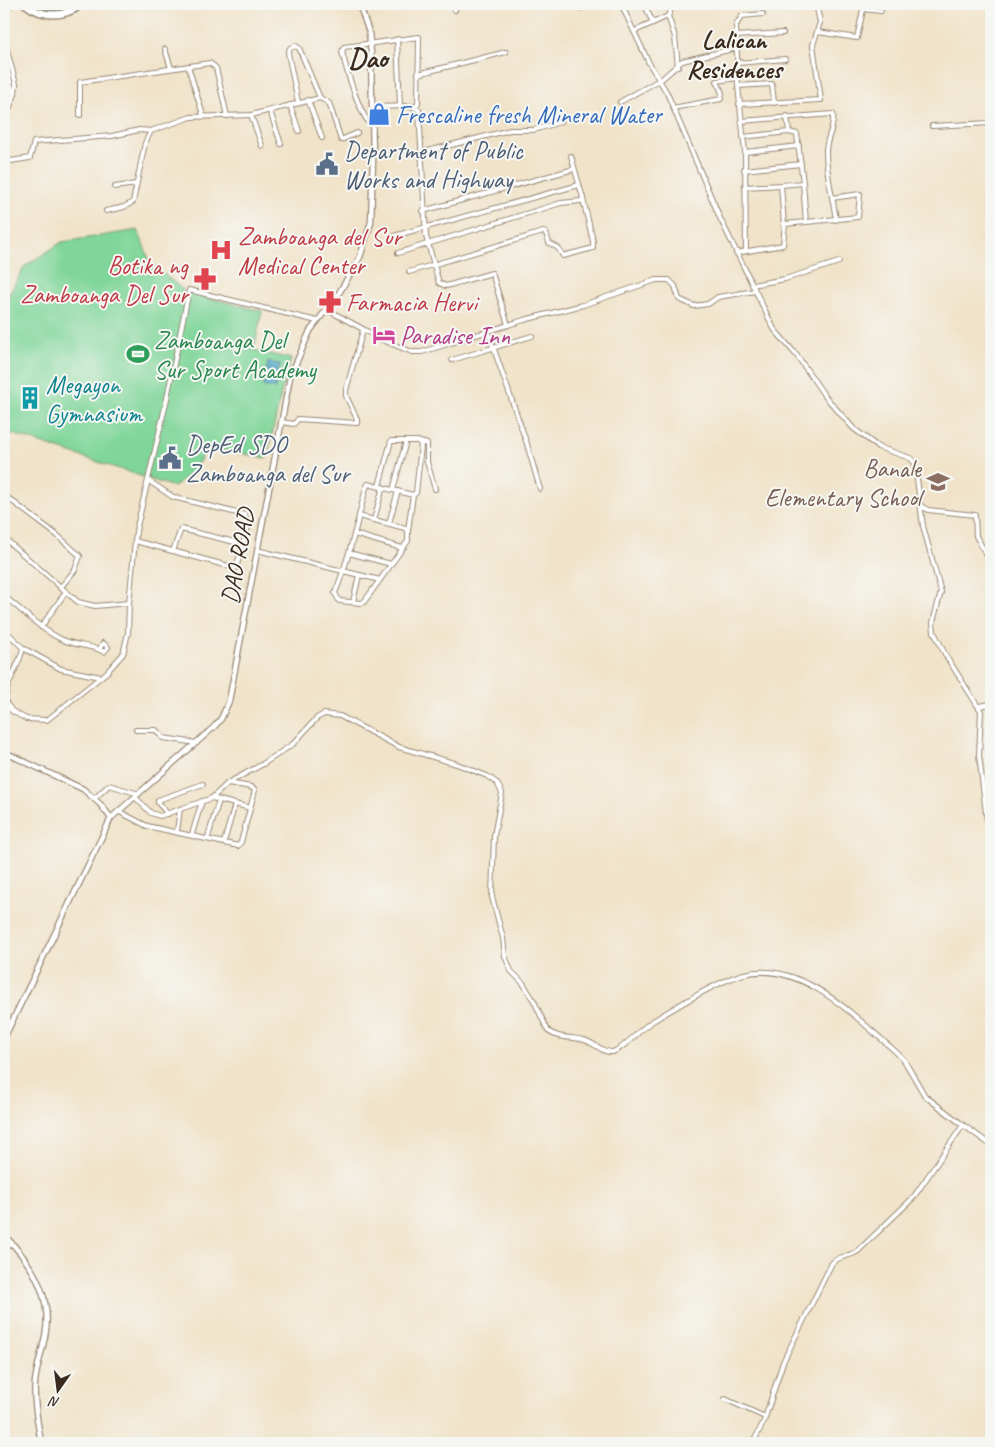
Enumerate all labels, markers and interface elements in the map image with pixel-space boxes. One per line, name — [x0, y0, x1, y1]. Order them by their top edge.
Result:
district label: Lalican Residences — [686, 23, 784, 86]
district label: Dao — [348, 40, 390, 75]
place label: Frescaline fresh Mineral Water — [396, 99, 664, 131]
shop icon: Frescaline fresh Mineral Water — [366, 101, 392, 127]
place label: Department of Public Works and Highway — [344, 135, 524, 196]
public building icon: Department of Public Works and Highway — [314, 151, 340, 177]
place label: Zamboanga del Sur Medical Center — [238, 221, 404, 282]
hospital icon: Zamboanga del Sur Medical Center — [208, 237, 234, 263]
place label: Botika ng Zamboanga Del Sur — [20, 250, 190, 311]
pharmacy icon: Botika ng Zamboanga Del Sur — [192, 266, 218, 292]
place label: Farmacia Hervi — [346, 287, 480, 319]
pharmacy icon: Farmacia Hervi — [317, 289, 343, 315]
place label: Paradise Inn — [400, 320, 511, 352]
hotel icon: Paradise Inn — [371, 322, 397, 348]
place label: Zamboanga Del Sur Sport Academy — [154, 325, 317, 386]
sports icon: Zamboanga Del Sur Sport Academy — [125, 341, 151, 367]
place label: Megayon Gymnasium — [46, 369, 144, 430]
building icon: Megayon Gymnasium — [17, 385, 43, 411]
place label: DepEd SDO Zamboanga del Sur — [186, 429, 352, 490]
public building icon: DepEd SDO Zamboanga del Sur — [157, 445, 183, 471]
place label: Banale Elementary School — [765, 453, 926, 514]
school or university icon: Banale Elementary School — [925, 469, 951, 495]
street label: DAO ROAD — [214, 503, 263, 606]
north arrow — [32, 1364, 82, 1414]
text: N — [46, 1392, 61, 1411]

